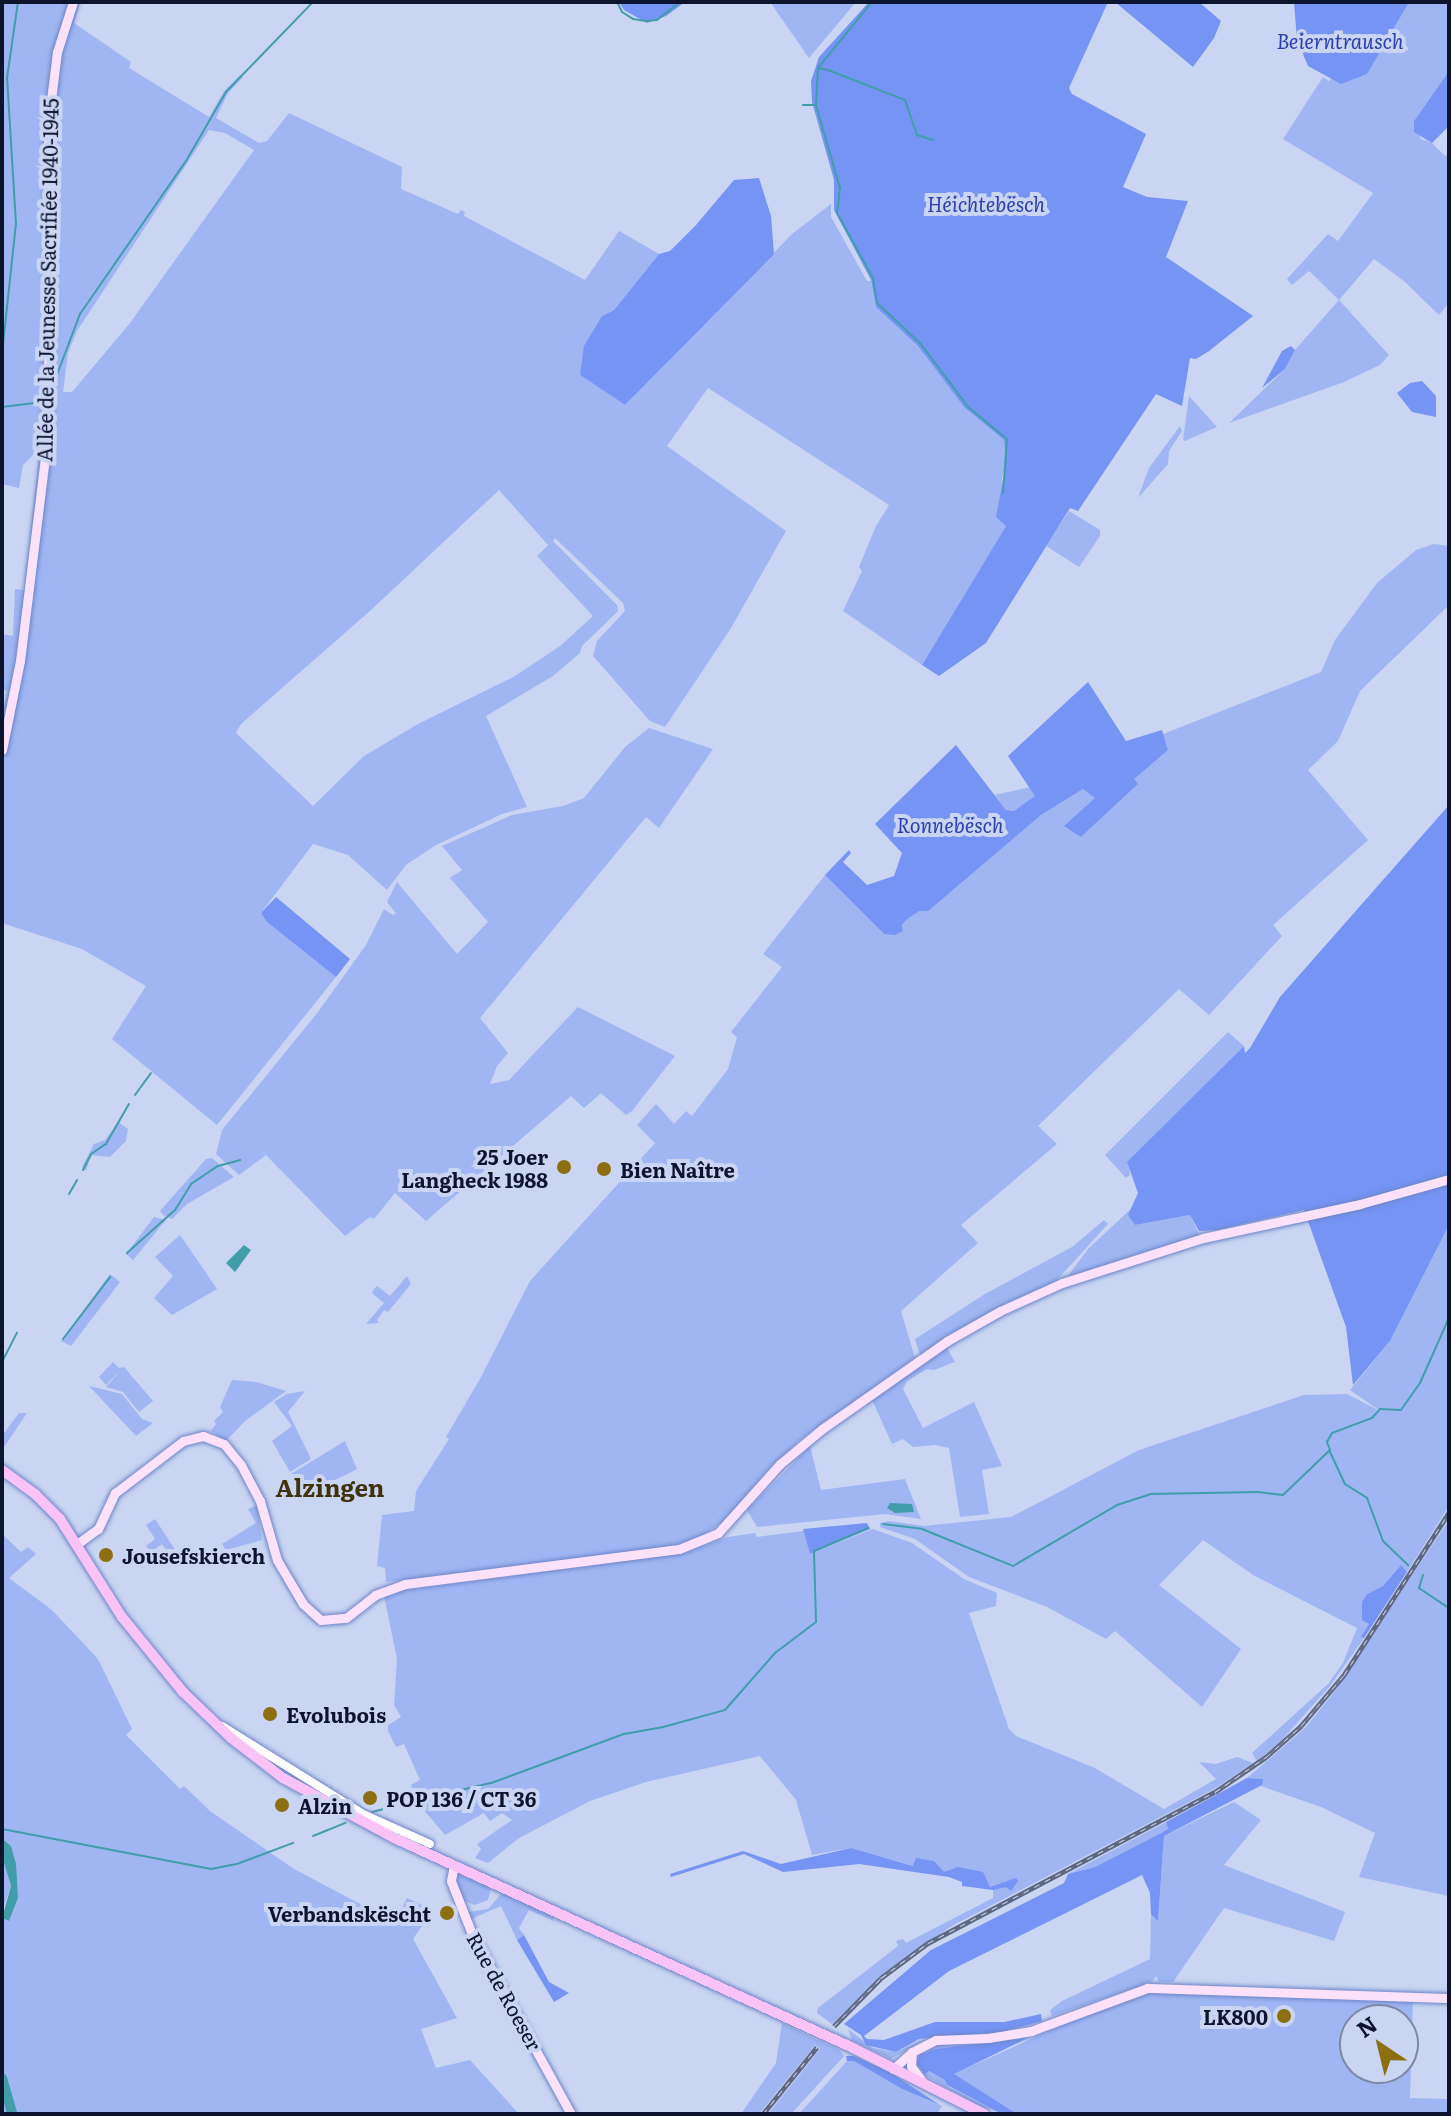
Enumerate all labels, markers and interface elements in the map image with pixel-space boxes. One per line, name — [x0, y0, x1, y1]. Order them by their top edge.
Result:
park label: Beierntrausch — [1277, 28, 1403, 52]
street label: Allée de la Jeunesse Sacrifiée 1940-1945 — [32, 98, 62, 462]
park label: Héichtebësch — [927, 191, 1045, 215]
park label: Ronnebësch — [897, 812, 1003, 836]
place label: 25 Joer Langheck 1988 — [401, 1144, 548, 1191]
place label: Bien Naître — [620, 1157, 735, 1181]
marker: 25 Joer Langheck 1988 — [555, 1158, 573, 1176]
marker: Bien Naître — [595, 1160, 613, 1178]
district label: Alzingen — [276, 1473, 384, 1501]
place label: Jousefskierch — [122, 1543, 265, 1567]
marker: Jousefskierch — [97, 1546, 115, 1564]
place label: Evolubois — [286, 1702, 386, 1726]
marker: Evolubois — [261, 1705, 279, 1723]
place label: POP 136 / CT 36 — [386, 1786, 536, 1810]
marker: POP 136 / CT 36 — [361, 1789, 379, 1807]
place label: Alzin — [298, 1793, 352, 1817]
marker: Alzin — [273, 1796, 291, 1814]
place label: Verbandskëscht — [268, 1901, 431, 1925]
marker: Verbandskëscht — [438, 1904, 456, 1922]
street label: Rue de Roeser — [463, 1928, 547, 2054]
place label: LK800 — [1203, 2004, 1268, 2028]
north arrow — [1339, 2004, 1419, 2084]
marker: LK800 — [1275, 2007, 1293, 2025]
text: N — [1349, 2007, 1383, 2044]

